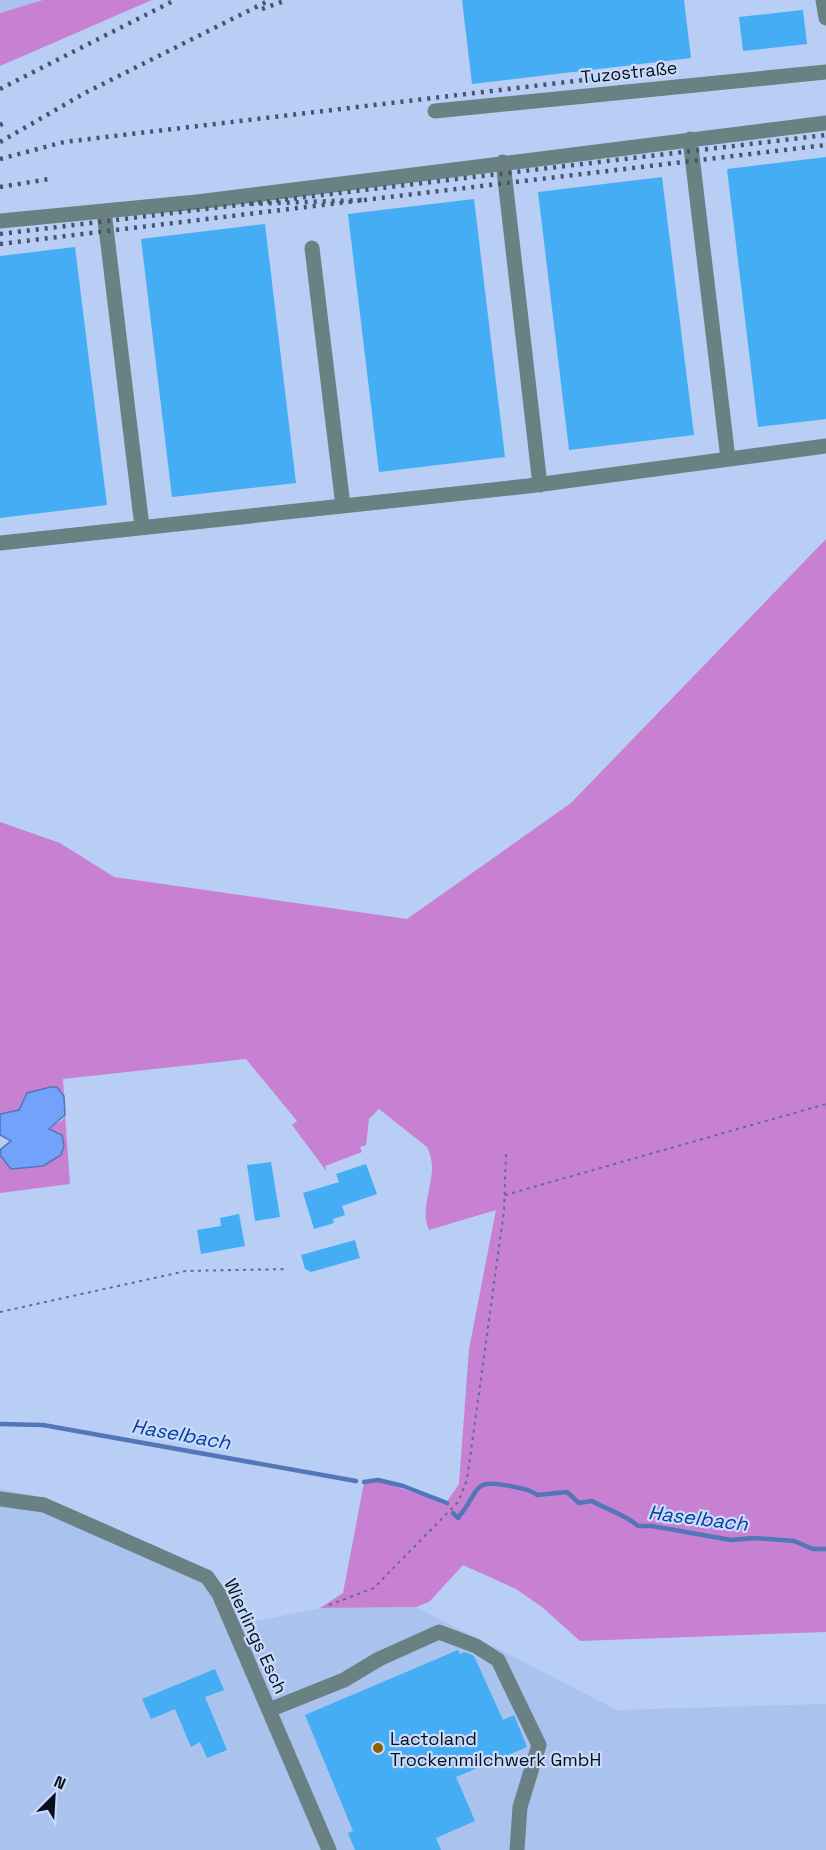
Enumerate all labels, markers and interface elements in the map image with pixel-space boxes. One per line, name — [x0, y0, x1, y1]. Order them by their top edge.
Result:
street label: Tuzostraße — [580, 56, 678, 88]
water label: Haselbach — [129, 1413, 233, 1456]
water label: Haselbach — [647, 1499, 750, 1537]
street label: Wierlings Esch — [219, 1575, 293, 1697]
place label: Lactoland Trockenmilchwerk GmbH — [390, 1727, 601, 1771]
marker: Lactoland Trockenmilchwerk GmbH — [371, 1741, 385, 1755]
north arrow — [24, 1766, 84, 1826]
text: N — [51, 1771, 69, 1795]

